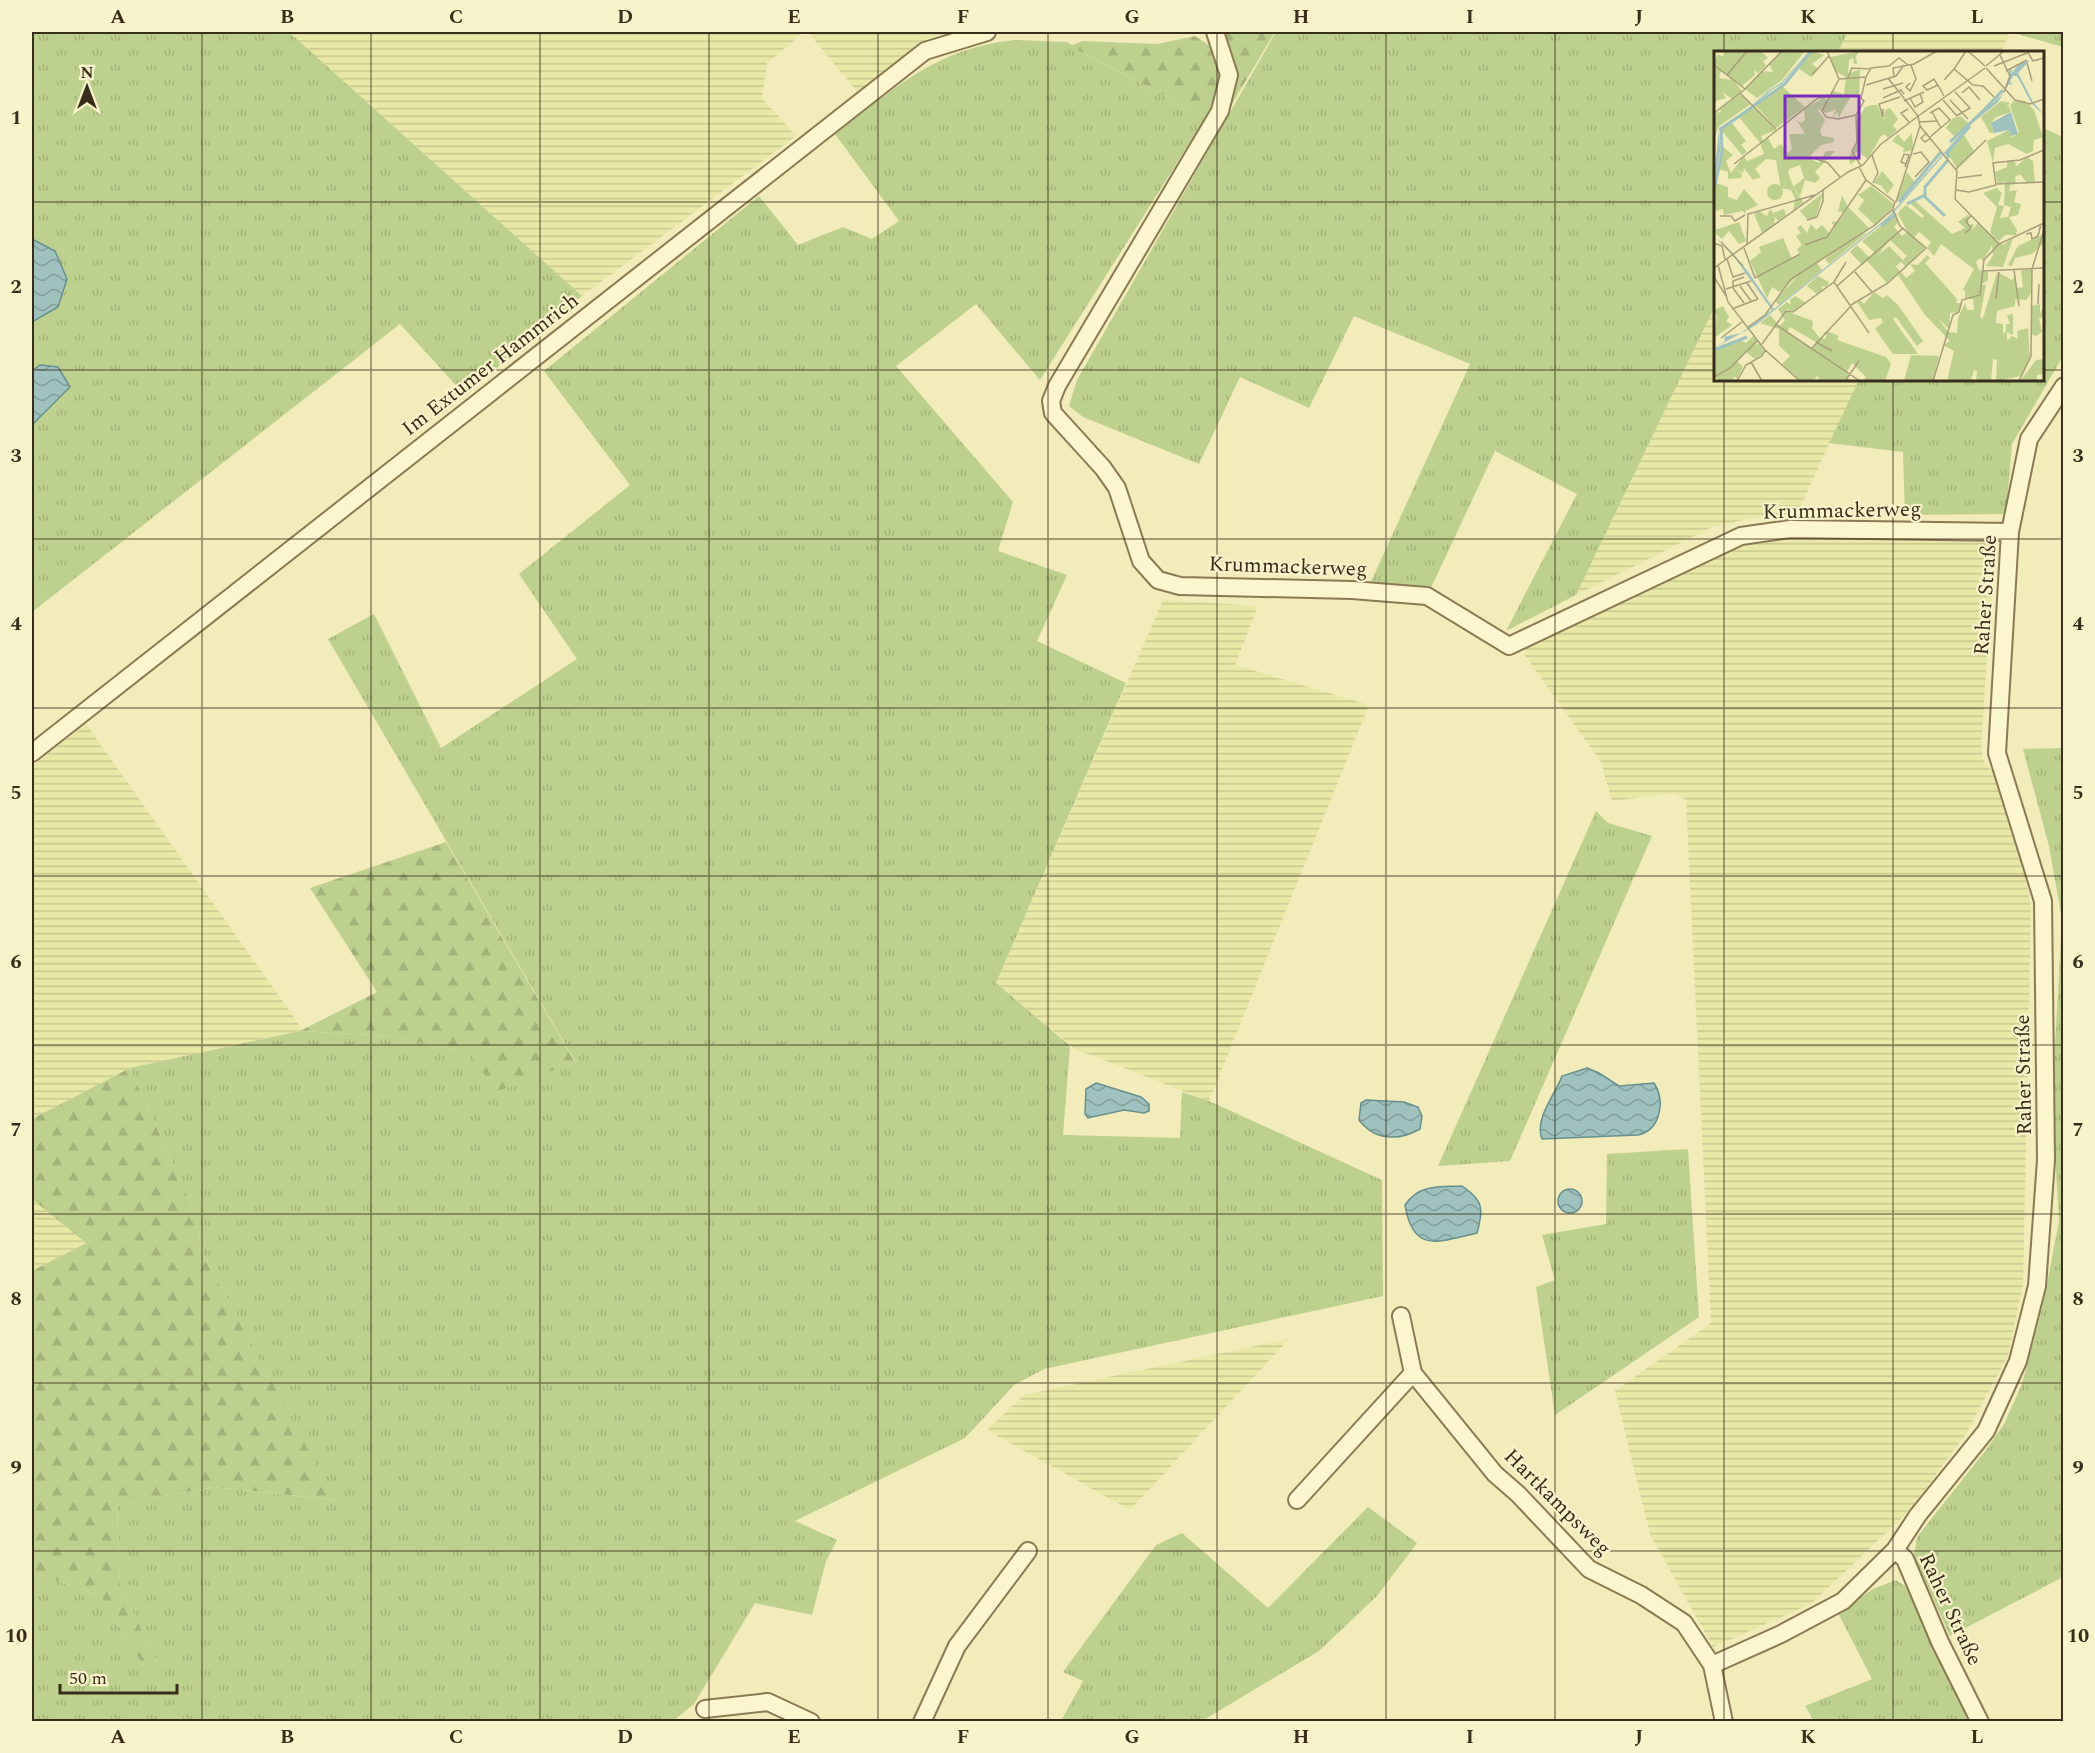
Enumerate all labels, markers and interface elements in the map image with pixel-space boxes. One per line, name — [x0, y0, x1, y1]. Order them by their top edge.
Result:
text: A — [110, 2, 126, 32]
text: B — [280, 2, 294, 32]
text: C — [449, 2, 463, 32]
text: D — [617, 2, 633, 32]
text: E — [787, 2, 801, 32]
text: F — [957, 2, 969, 32]
text: G — [1124, 2, 1140, 32]
text: H — [1293, 2, 1309, 32]
text: I — [1466, 2, 1474, 32]
text: J — [1635, 2, 1643, 32]
text: K — [1800, 2, 1816, 32]
text: L — [1971, 2, 1983, 32]
inset map — [1714, 51, 2044, 381]
north arrow — [57, 57, 117, 117]
text: N — [80, 61, 94, 85]
text: 1 — [10, 103, 22, 133]
text: 1 — [2072, 103, 2084, 133]
text: 2 — [10, 272, 22, 302]
text: 2 — [2072, 272, 2084, 302]
street label: Im Extumer Hammrich — [395, 285, 586, 444]
text: 3 — [10, 441, 22, 471]
text: 3 — [2072, 441, 2084, 471]
street label: Krummackerweg — [1762, 494, 1922, 528]
street label: Raher Straße — [1966, 534, 2006, 656]
street label: Krummackerweg — [1208, 548, 1368, 586]
text: 4 — [10, 609, 22, 639]
text: 4 — [2072, 609, 2084, 639]
text: 5 — [10, 778, 22, 808]
text: 5 — [2072, 778, 2084, 808]
text: 6 — [10, 947, 22, 977]
text: 6 — [2072, 947, 2084, 977]
street label: Raher Straße — [2007, 1014, 2041, 1136]
text: 7 — [10, 1115, 22, 1145]
text: 7 — [2072, 1115, 2084, 1145]
text: 8 — [10, 1284, 22, 1314]
text: 8 — [2072, 1284, 2084, 1314]
street label: Hartkampsweg — [1496, 1441, 1619, 1564]
text: 9 — [10, 1453, 22, 1483]
text: 9 — [2072, 1453, 2084, 1483]
street label: Raher Straße — [1910, 1548, 1990, 1671]
text: 10 — [5, 1621, 27, 1651]
text: 10 — [2067, 1621, 2089, 1651]
scale bar — [60, 1657, 177, 1695]
text: 50 m — [69, 1665, 107, 1692]
text: A — [110, 1722, 126, 1752]
text: B — [280, 1722, 294, 1752]
text: C — [449, 1722, 463, 1752]
text: D — [617, 1722, 633, 1752]
text: E — [787, 1722, 801, 1752]
text: F — [957, 1722, 969, 1752]
text: G — [1124, 1722, 1140, 1752]
text: H — [1293, 1722, 1309, 1752]
text: I — [1466, 1722, 1474, 1752]
text: J — [1635, 1722, 1643, 1752]
text: K — [1800, 1722, 1816, 1752]
text: L — [1971, 1722, 1983, 1752]

